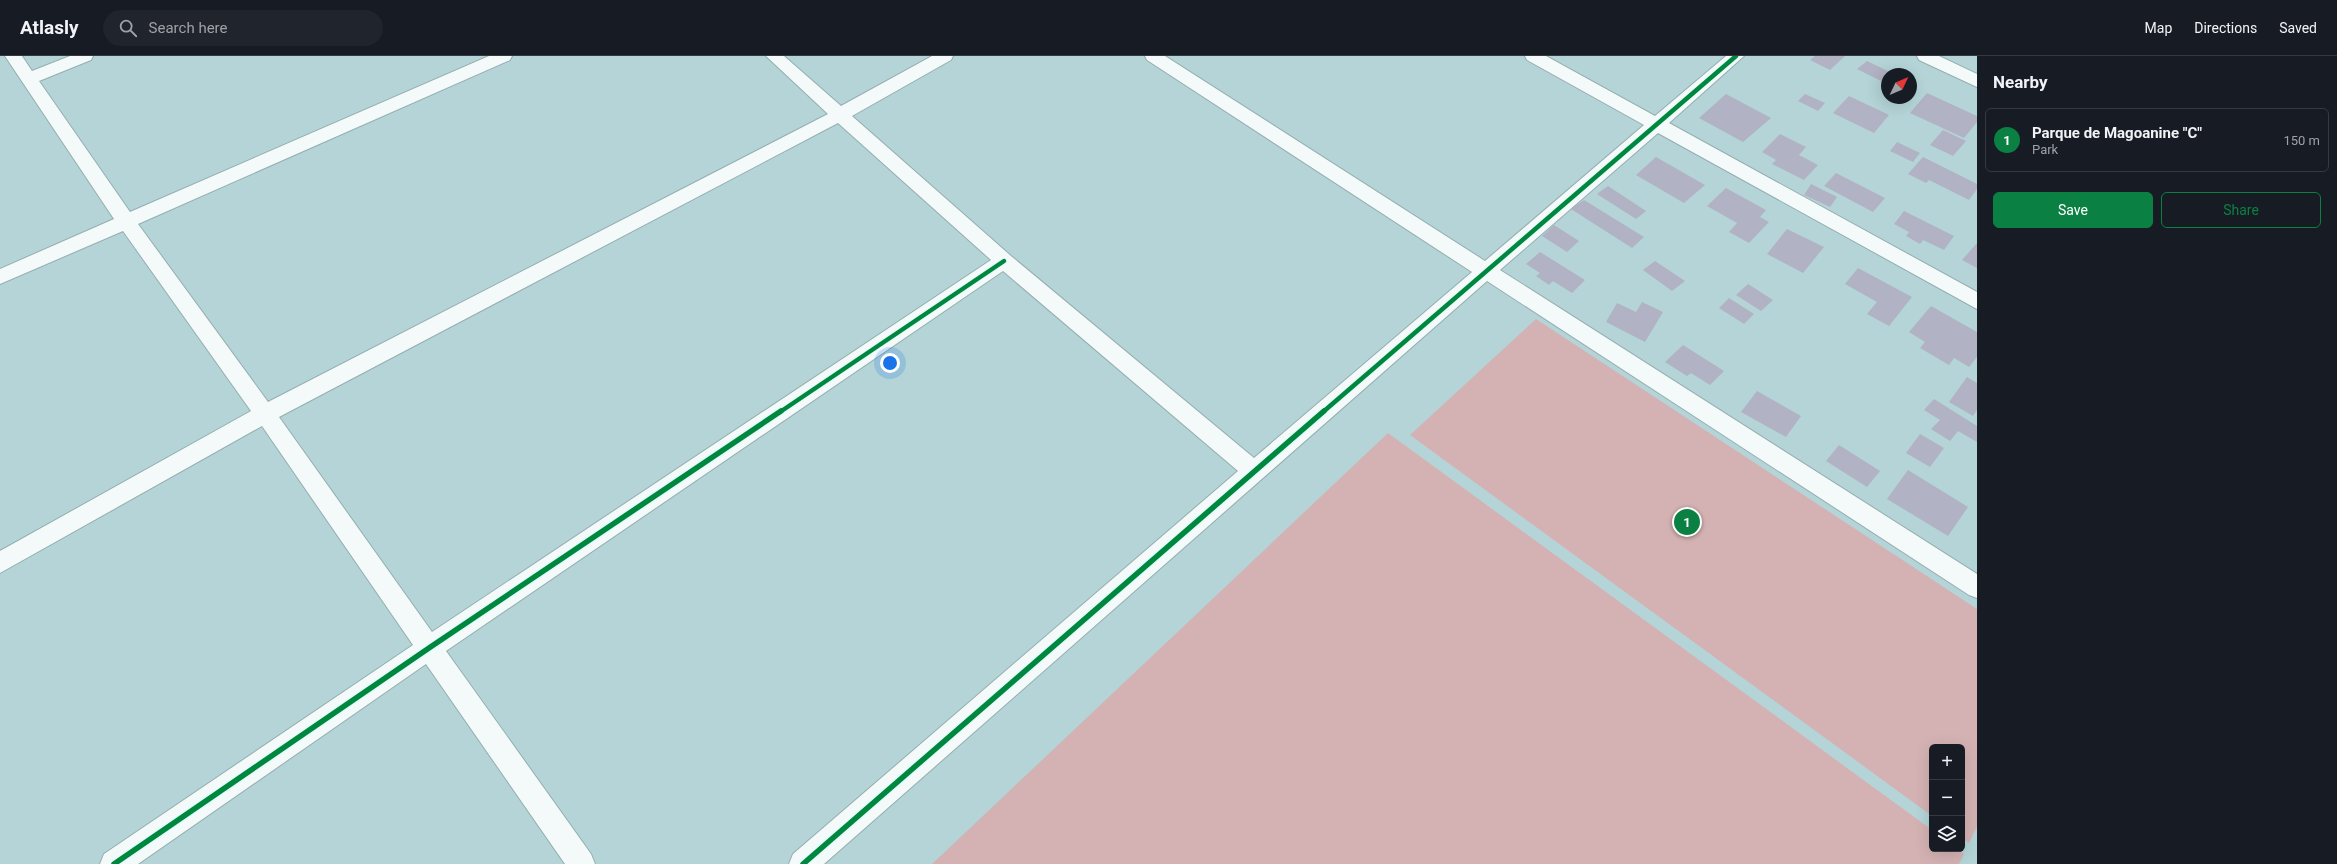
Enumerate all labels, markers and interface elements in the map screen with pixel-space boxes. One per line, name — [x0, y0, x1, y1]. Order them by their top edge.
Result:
search box — [103, 10, 383, 46]
text: Atlasly — [20, 16, 79, 39]
icon: search — [117, 17, 139, 39]
text: Search here — [149, 19, 228, 37]
text: Map — [2145, 20, 2172, 36]
text: Directions — [2194, 20, 2257, 36]
text: Saved — [2279, 20, 2317, 36]
north arrow — [1881, 68, 1917, 104]
text: Nearby — [1993, 72, 2048, 92]
text: Parque de Magoanine "C" — [2032, 124, 2202, 142]
text: 1 — [2003, 133, 2011, 148]
text: 150 m — [2283, 133, 2320, 148]
text: Park — [2032, 142, 2058, 157]
button: Save — [1993, 192, 2153, 228]
button: Share — [2161, 192, 2321, 228]
your location — [880, 353, 900, 373]
pin: 1 — [1674, 507, 1700, 537]
map controls — [1929, 744, 1965, 852]
button: + — [1929, 744, 1965, 780]
button: − — [1929, 780, 1965, 816]
button: layers — [1929, 816, 1965, 852]

